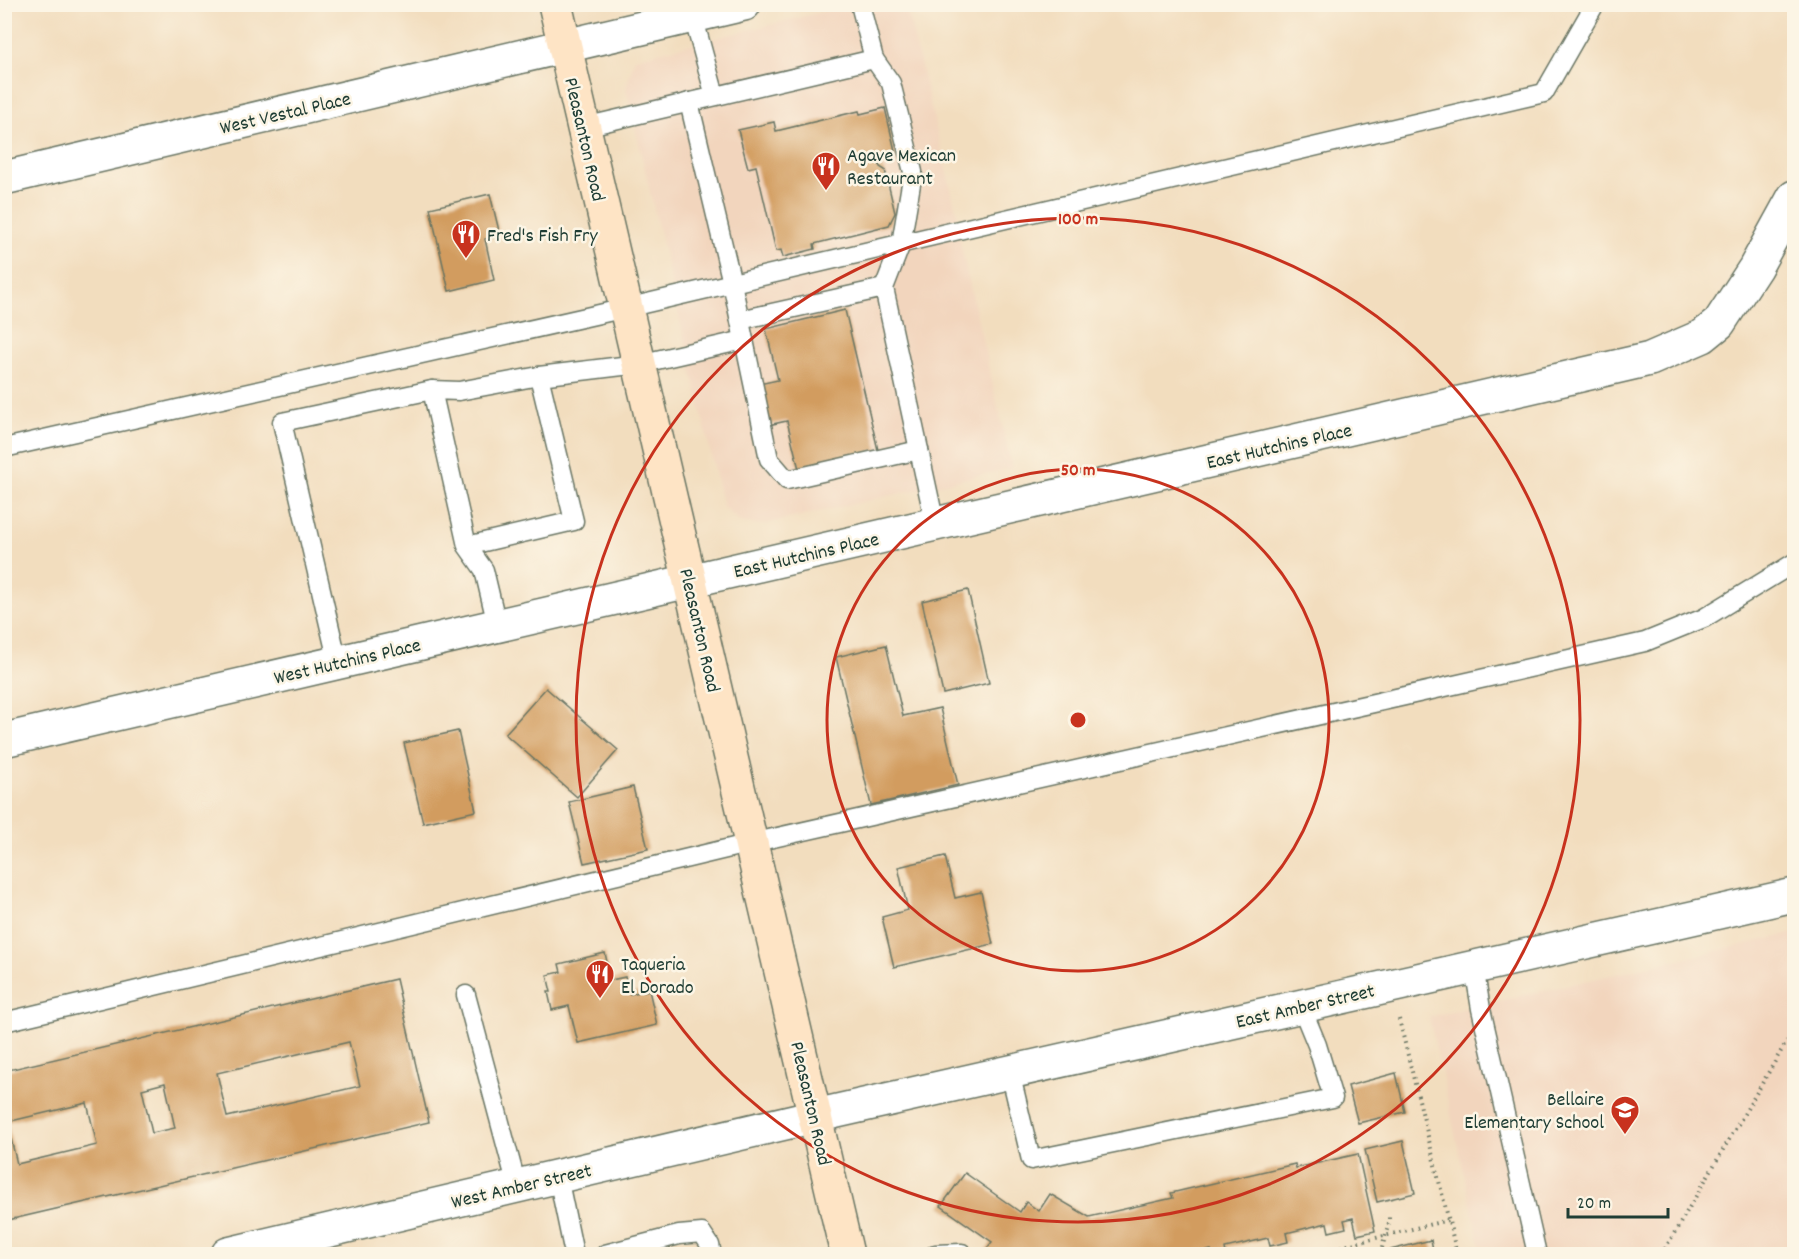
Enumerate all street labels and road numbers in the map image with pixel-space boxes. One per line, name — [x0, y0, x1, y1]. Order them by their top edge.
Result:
street label: Pleasanton Road — [555, 75, 611, 204]
street label: West Vestal Place — [217, 86, 354, 144]
street label: East Hutchins Place — [1204, 418, 1355, 478]
street label: East Hutchins Place — [731, 527, 882, 587]
street label: Pleasanton Road — [670, 566, 726, 695]
street label: West Hutchins Place — [271, 632, 424, 693]
street label: East Amber Street — [1234, 978, 1378, 1037]
street label: Pleasanton Road — [781, 1039, 837, 1168]
street label: West Amber Street — [449, 1158, 595, 1218]

